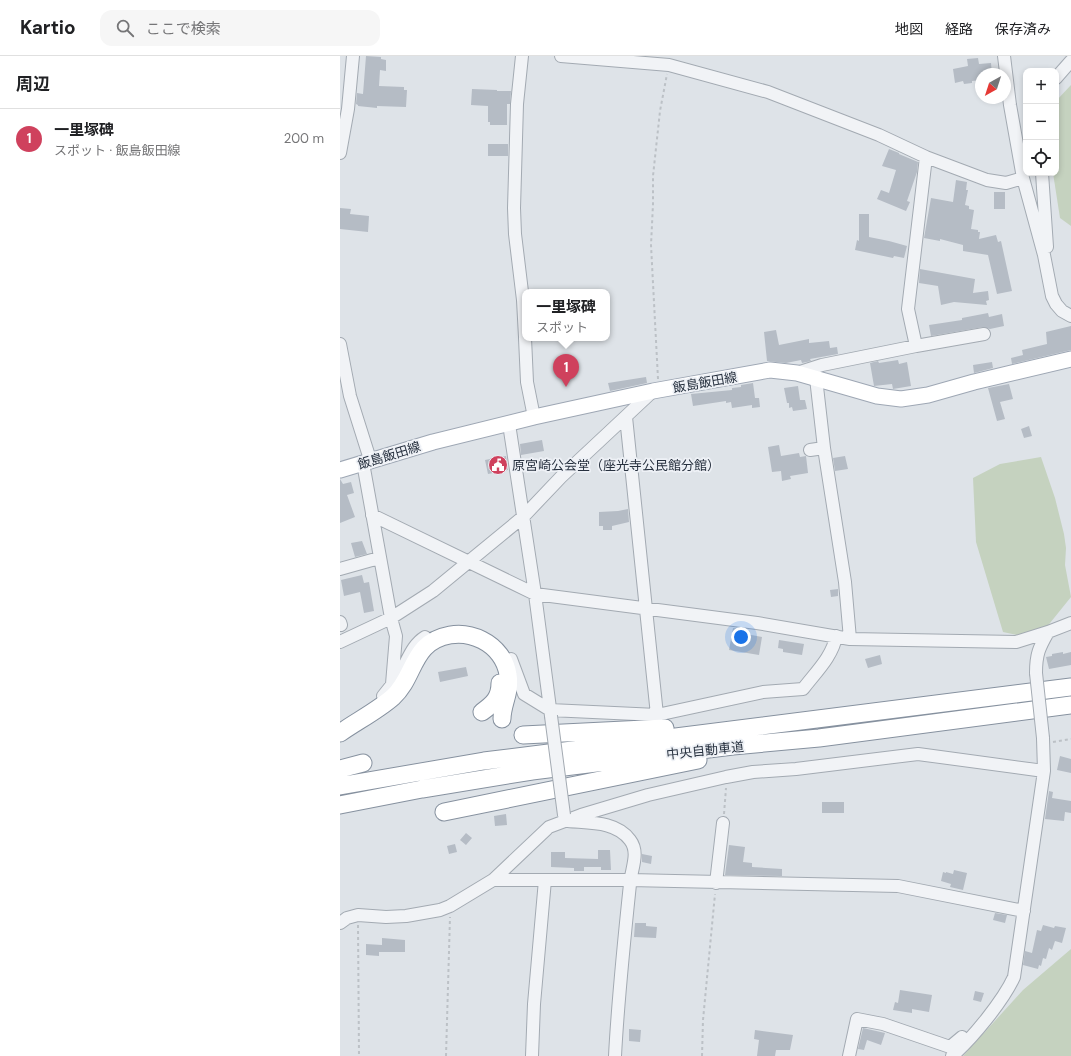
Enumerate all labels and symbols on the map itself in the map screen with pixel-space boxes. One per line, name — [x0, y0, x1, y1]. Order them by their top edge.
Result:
north arrow — [975, 68, 1011, 104]
pin: 1 — [553, 354, 579, 387]
street label: 飯島飯田線 — [672, 368, 739, 397]
street label: 飯島飯田線 — [356, 438, 423, 473]
public building icon: 原宮崎公会堂（座光寺公民館分館） — [487, 454, 509, 476]
place label: 原宮崎公会堂（座光寺公民館分館） — [512, 457, 720, 474]
your location — [731, 627, 751, 647]
street label: 中央自動車道 — [665, 738, 745, 763]

